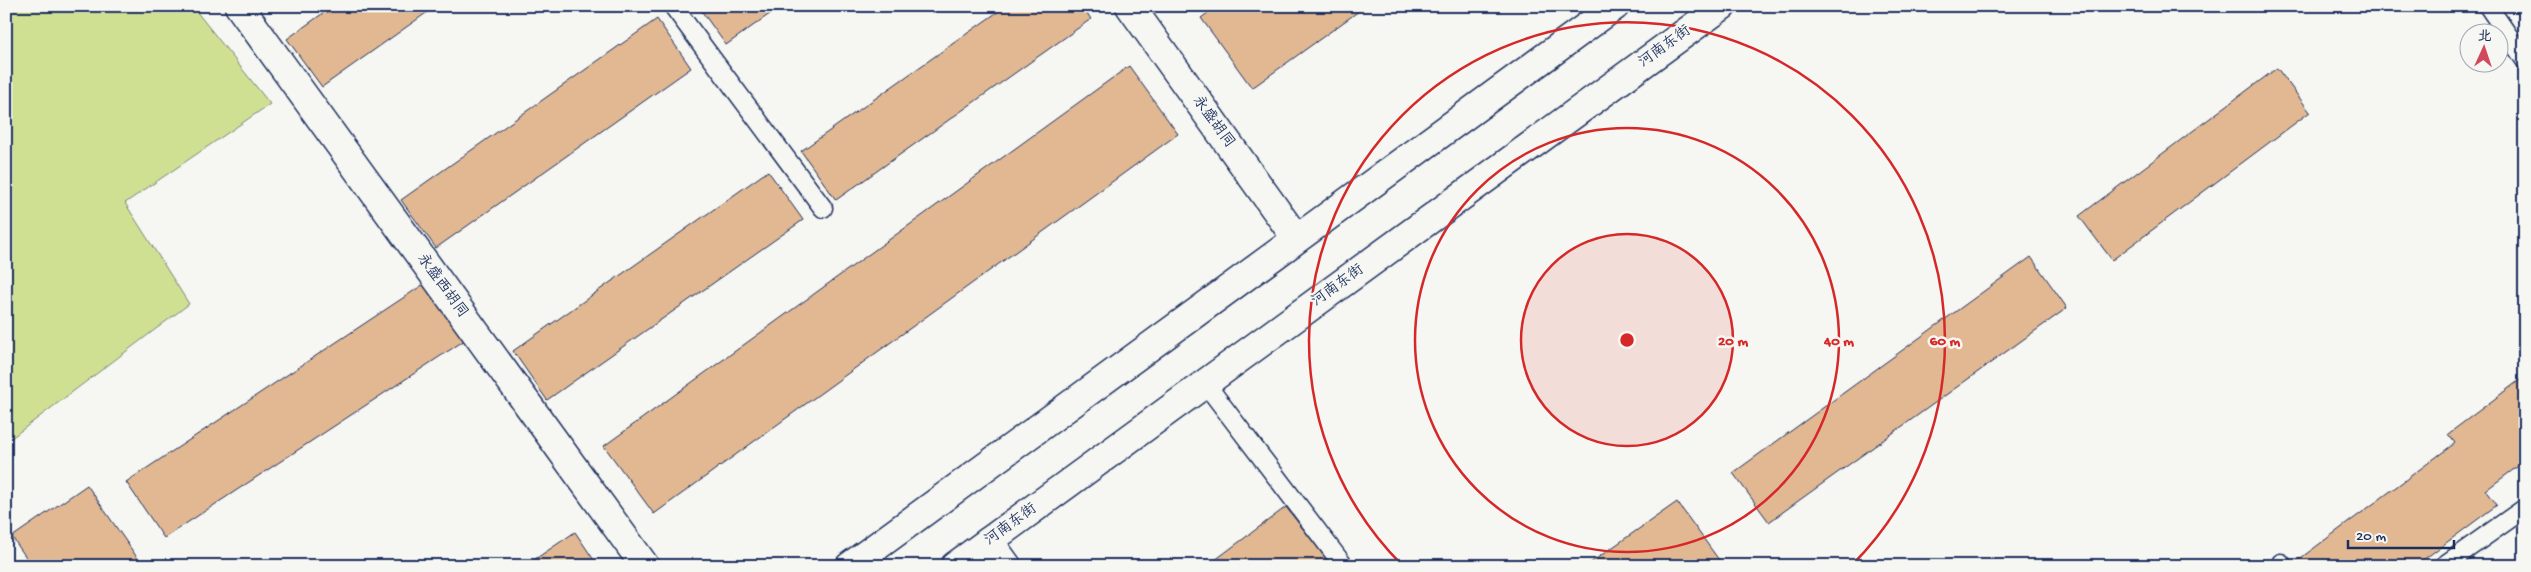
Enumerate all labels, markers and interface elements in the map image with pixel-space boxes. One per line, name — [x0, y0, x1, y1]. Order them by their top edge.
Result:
street label: 河南东街 — [1635, 21, 1695, 72]
north arrow — [2458, 22, 2508, 72]
text: 北 — [2477, 29, 2492, 46]
street label: 永盛胡同 — [1188, 92, 1238, 152]
street label: 永盛西胡同 — [413, 250, 471, 322]
street label: 河南东街 — [1308, 260, 1368, 311]
centre of rings — [1618, 331, 1636, 349]
text: 20 m — [1718, 333, 1748, 351]
text: 40 m — [1823, 333, 1854, 351]
text: 60 m — [1930, 333, 1961, 351]
street label: 河南东街 — [981, 499, 1041, 550]
scale bar — [2348, 517, 2455, 549]
text: 20 m — [2356, 528, 2386, 546]

